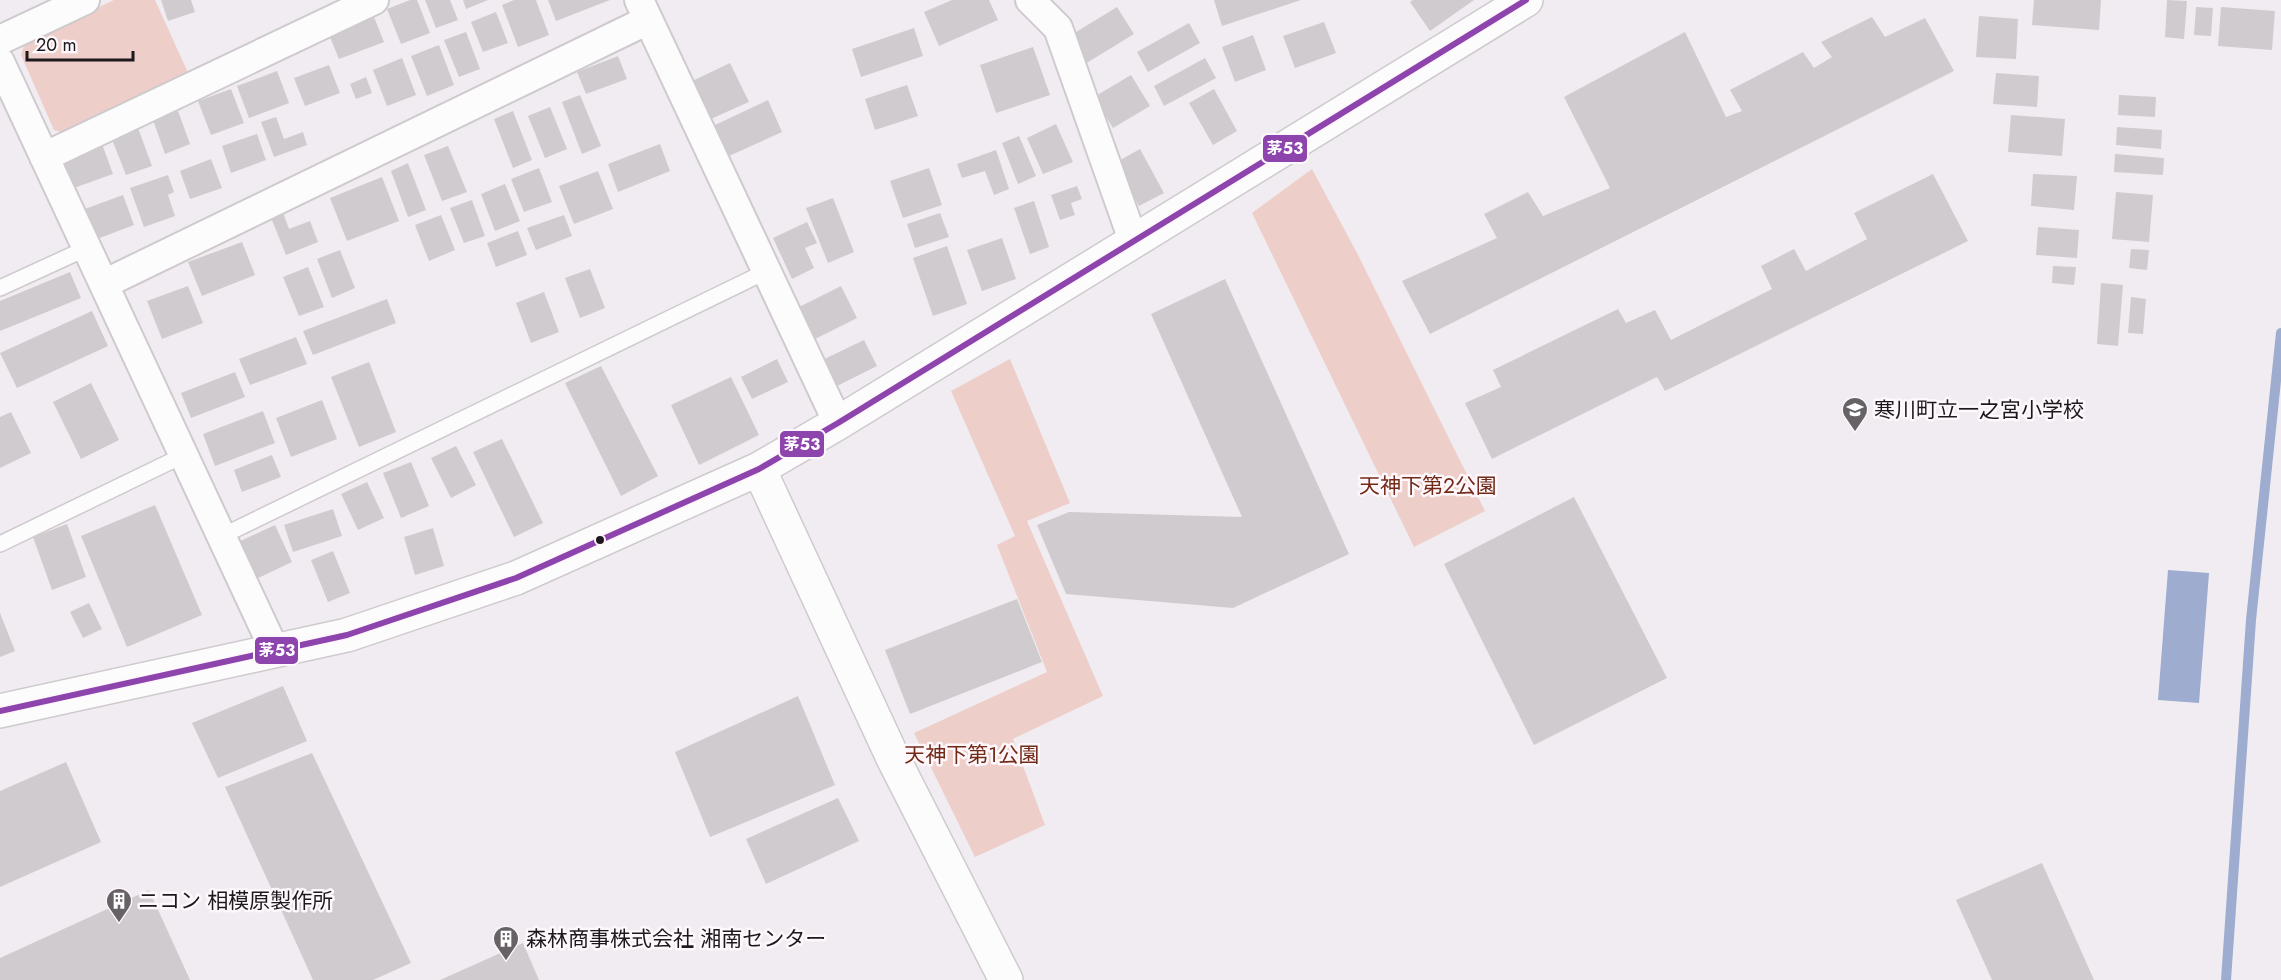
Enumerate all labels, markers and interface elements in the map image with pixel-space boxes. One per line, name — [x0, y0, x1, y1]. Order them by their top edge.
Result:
scale bar — [27, 24, 134, 62]
text: 20 m — [36, 32, 76, 58]
line badge: 茅53 — [1262, 134, 1308, 163]
text: 茅53 — [1267, 137, 1303, 160]
school or university icon: 寒川町立一之宮小学校 — [1840, 395, 1870, 433]
place label: 寒川町立一之宮小学校 — [1874, 395, 2084, 425]
line badge: 茅53 — [779, 430, 825, 458]
text: 茅53 — [784, 433, 820, 456]
park label: 天神下第2公園 — [1359, 471, 1497, 501]
unlabelled marker — [594, 534, 606, 546]
line badge: 茅53 — [254, 636, 299, 665]
text: 茅53 — [259, 639, 295, 662]
park label: 天神下第1公園 — [904, 740, 1040, 770]
building icon: ニコン 相模原製作所 — [104, 886, 134, 924]
place label: ニコン 相模原製作所 — [138, 886, 333, 916]
building icon: 森林商事株式会社 湘南センター — [491, 924, 521, 962]
place label: 森林商事株式会社 湘南センター — [526, 924, 826, 954]

